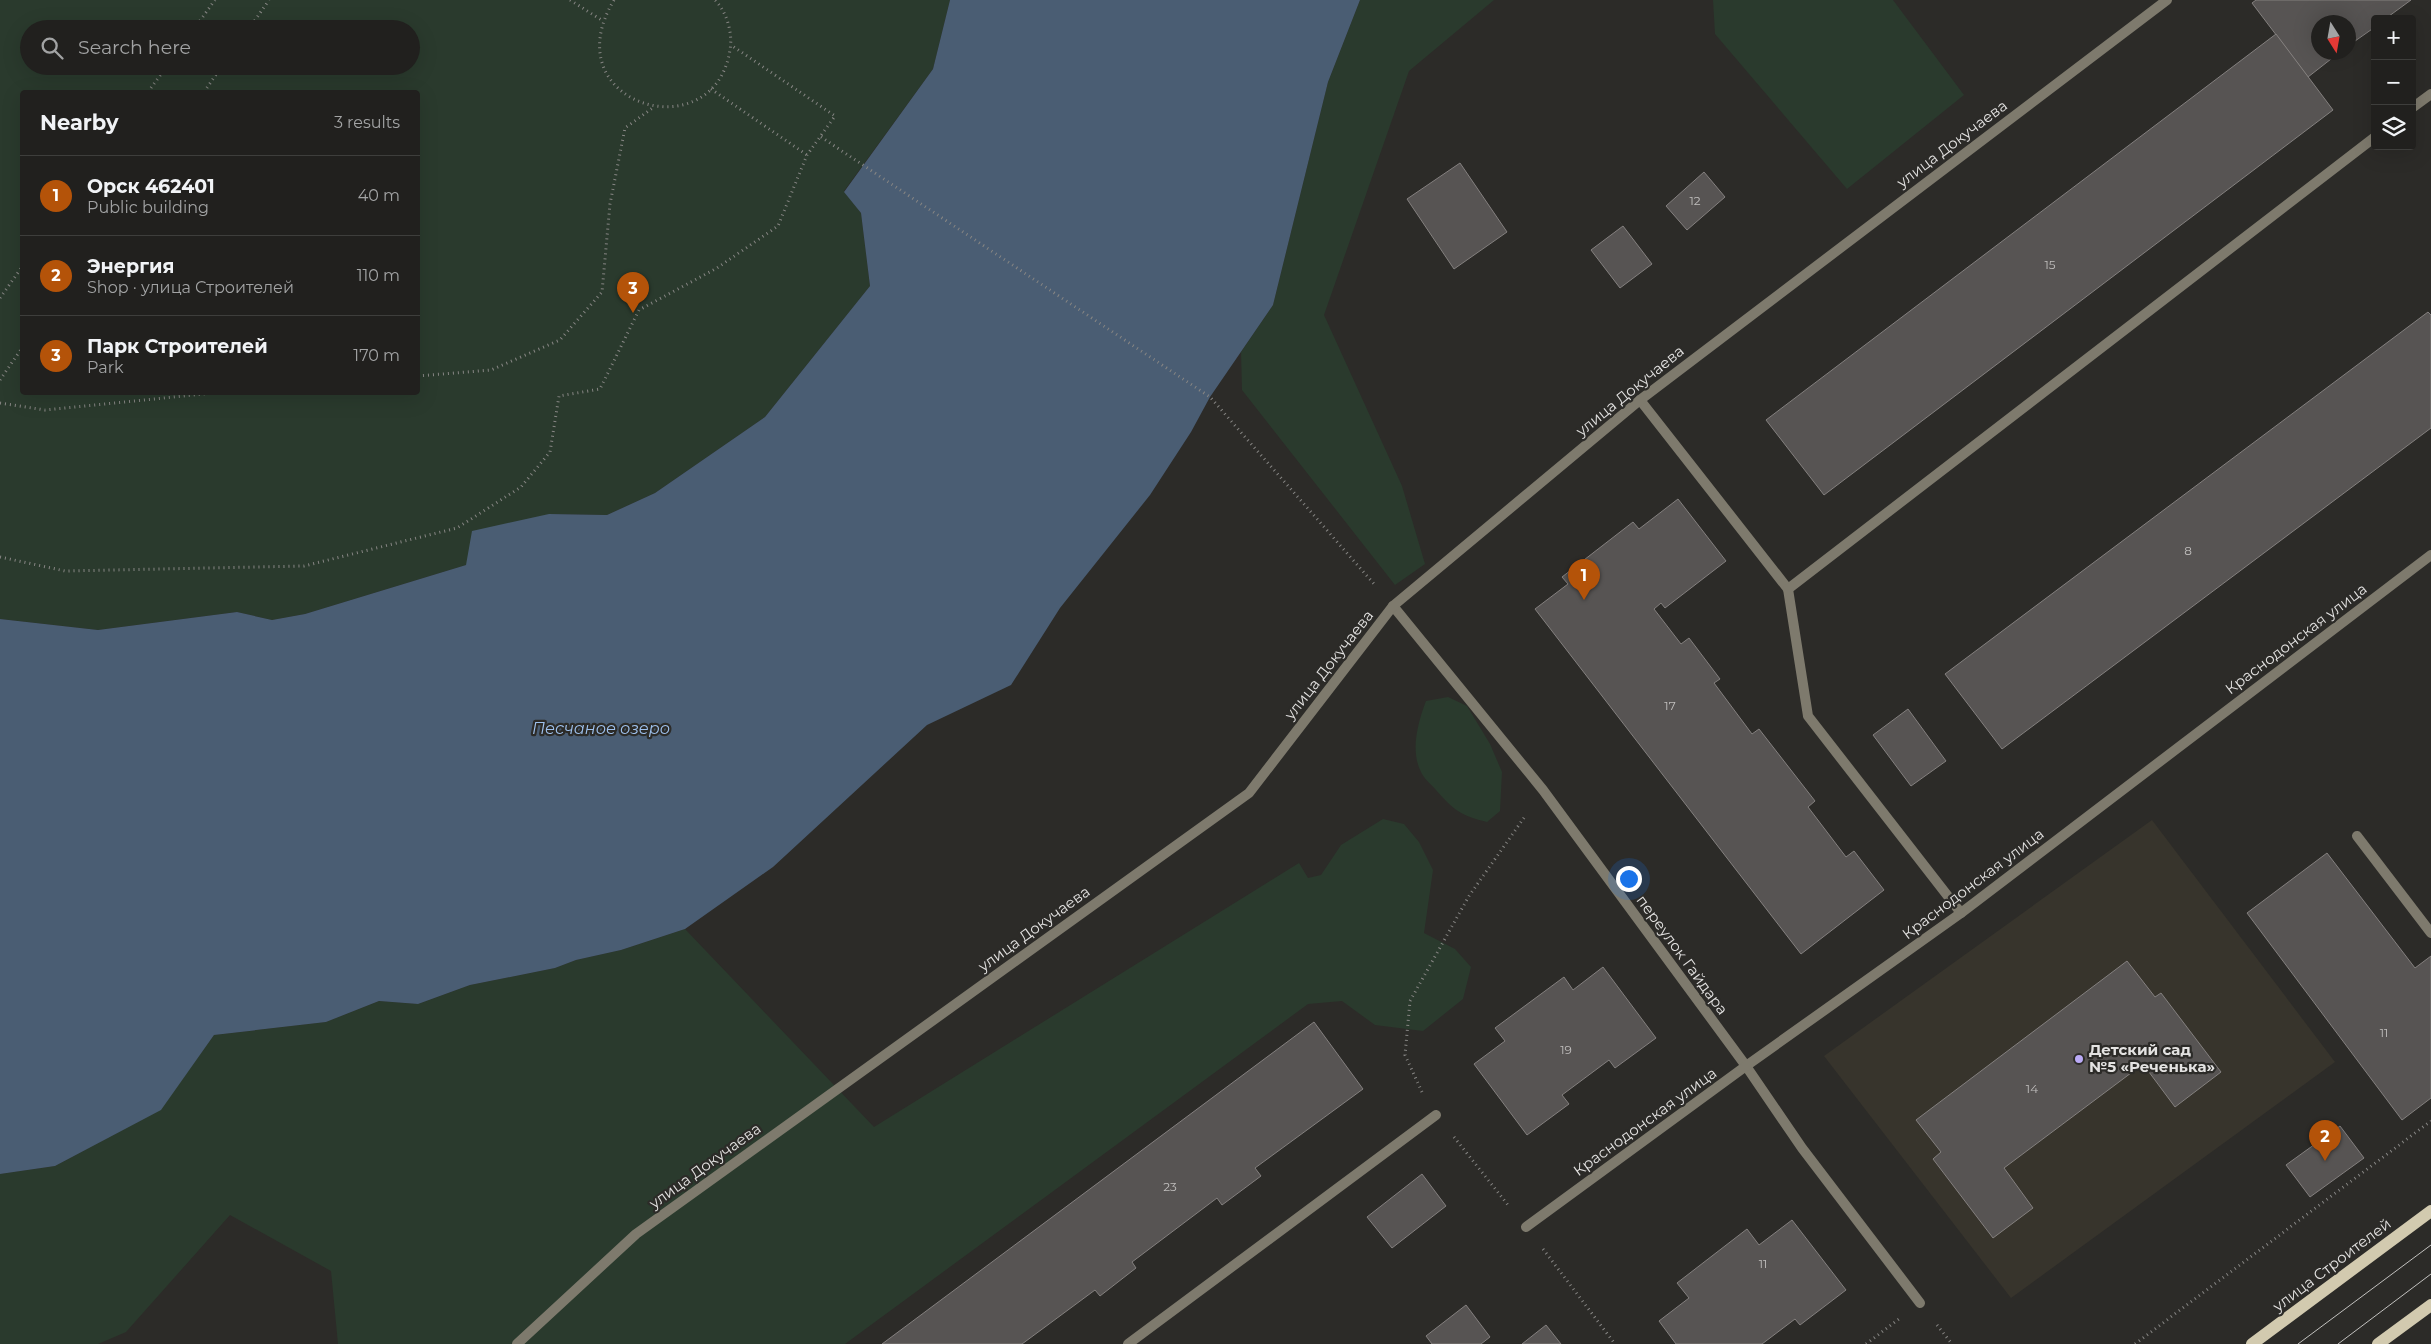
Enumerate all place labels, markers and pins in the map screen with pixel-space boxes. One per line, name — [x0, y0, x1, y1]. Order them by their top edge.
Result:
pin: 3 — [617, 272, 649, 313]
pin: 1 — [1568, 559, 1600, 600]
place label: Детский сад №5 «Реченька» — [2089, 1040, 2215, 1076]
marker: Детский сад №5 «Реченька» — [2073, 1053, 2085, 1065]
pin: 2 — [2309, 1120, 2341, 1161]

